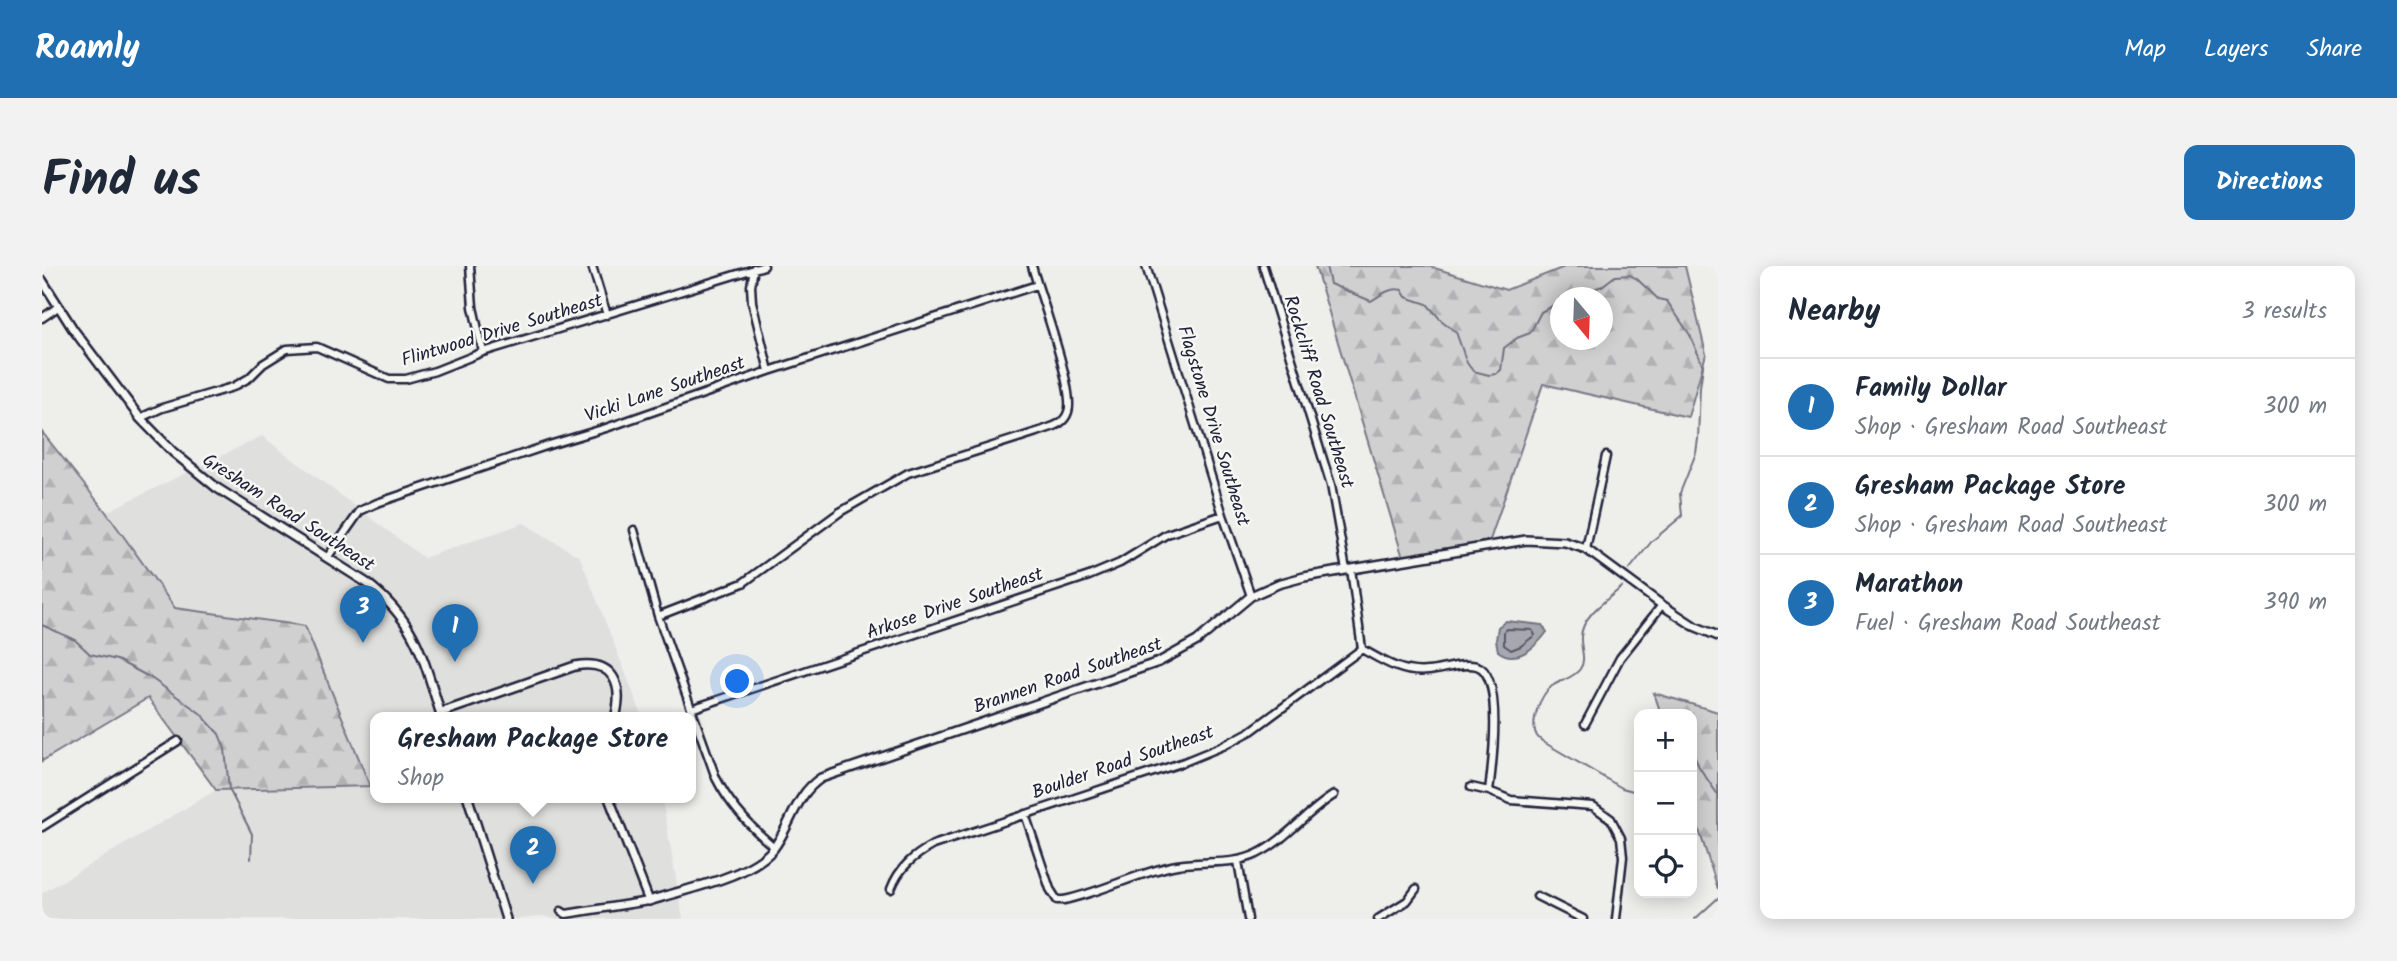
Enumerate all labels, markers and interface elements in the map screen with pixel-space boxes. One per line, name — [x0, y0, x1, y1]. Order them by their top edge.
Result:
text: Roamly — [35, 23, 140, 76]
text: Map — [2124, 30, 2166, 69]
text: Layers — [2204, 30, 2268, 69]
text: Share — [2306, 30, 2362, 69]
text: Find us — [42, 143, 200, 221]
button: Directions — [2184, 145, 2355, 220]
street label: Flintwood Drive Southeast — [398, 286, 607, 376]
north arrow — [1550, 287, 1613, 350]
text: Nearby — [1788, 288, 1880, 336]
street label: Rockcliff Road Southeast — [1274, 292, 1362, 493]
text: 3 results — [2241, 294, 2327, 330]
street label: Flagstone Drive Southeast — [1168, 322, 1258, 531]
street label: Vicki Lane Southeast — [581, 348, 750, 432]
text: Family Dollar — [1855, 368, 2007, 410]
text: 1 — [1808, 389, 1814, 425]
text: 300 m — [2263, 389, 2327, 425]
text: Shop · Gresham Road Southeast — [1855, 410, 2167, 446]
street label: Gresham Road Southeast — [196, 446, 381, 580]
text: Gresham Package Store — [1855, 466, 2126, 508]
text: 2 — [1804, 487, 1818, 523]
text: 300 m — [2263, 487, 2327, 523]
text: Shop · Gresham Road Southeast — [1855, 508, 2167, 544]
street label: Arkose Drive Southeast — [863, 559, 1048, 648]
text: Marathon — [1855, 564, 1963, 606]
pin: 3 — [340, 585, 386, 643]
text: 3 — [1805, 585, 1817, 621]
text: 390 m — [2264, 585, 2327, 621]
pin: 1 — [432, 604, 478, 662]
text: Fuel · Gresham Road Southeast — [1855, 606, 2161, 642]
street label: Brannen Road Southeast — [970, 629, 1167, 722]
your location — [720, 664, 754, 698]
map controls — [1634, 709, 1697, 898]
button: + — [1634, 709, 1697, 772]
popup — [370, 712, 696, 803]
street label: Boulder Road Southeast — [1028, 718, 1219, 808]
text: Gresham Package Store — [398, 719, 668, 761]
text: Shop — [398, 761, 444, 797]
button: − — [1634, 772, 1697, 835]
pin: 2 — [510, 826, 556, 884]
button: locate — [1634, 835, 1697, 898]

